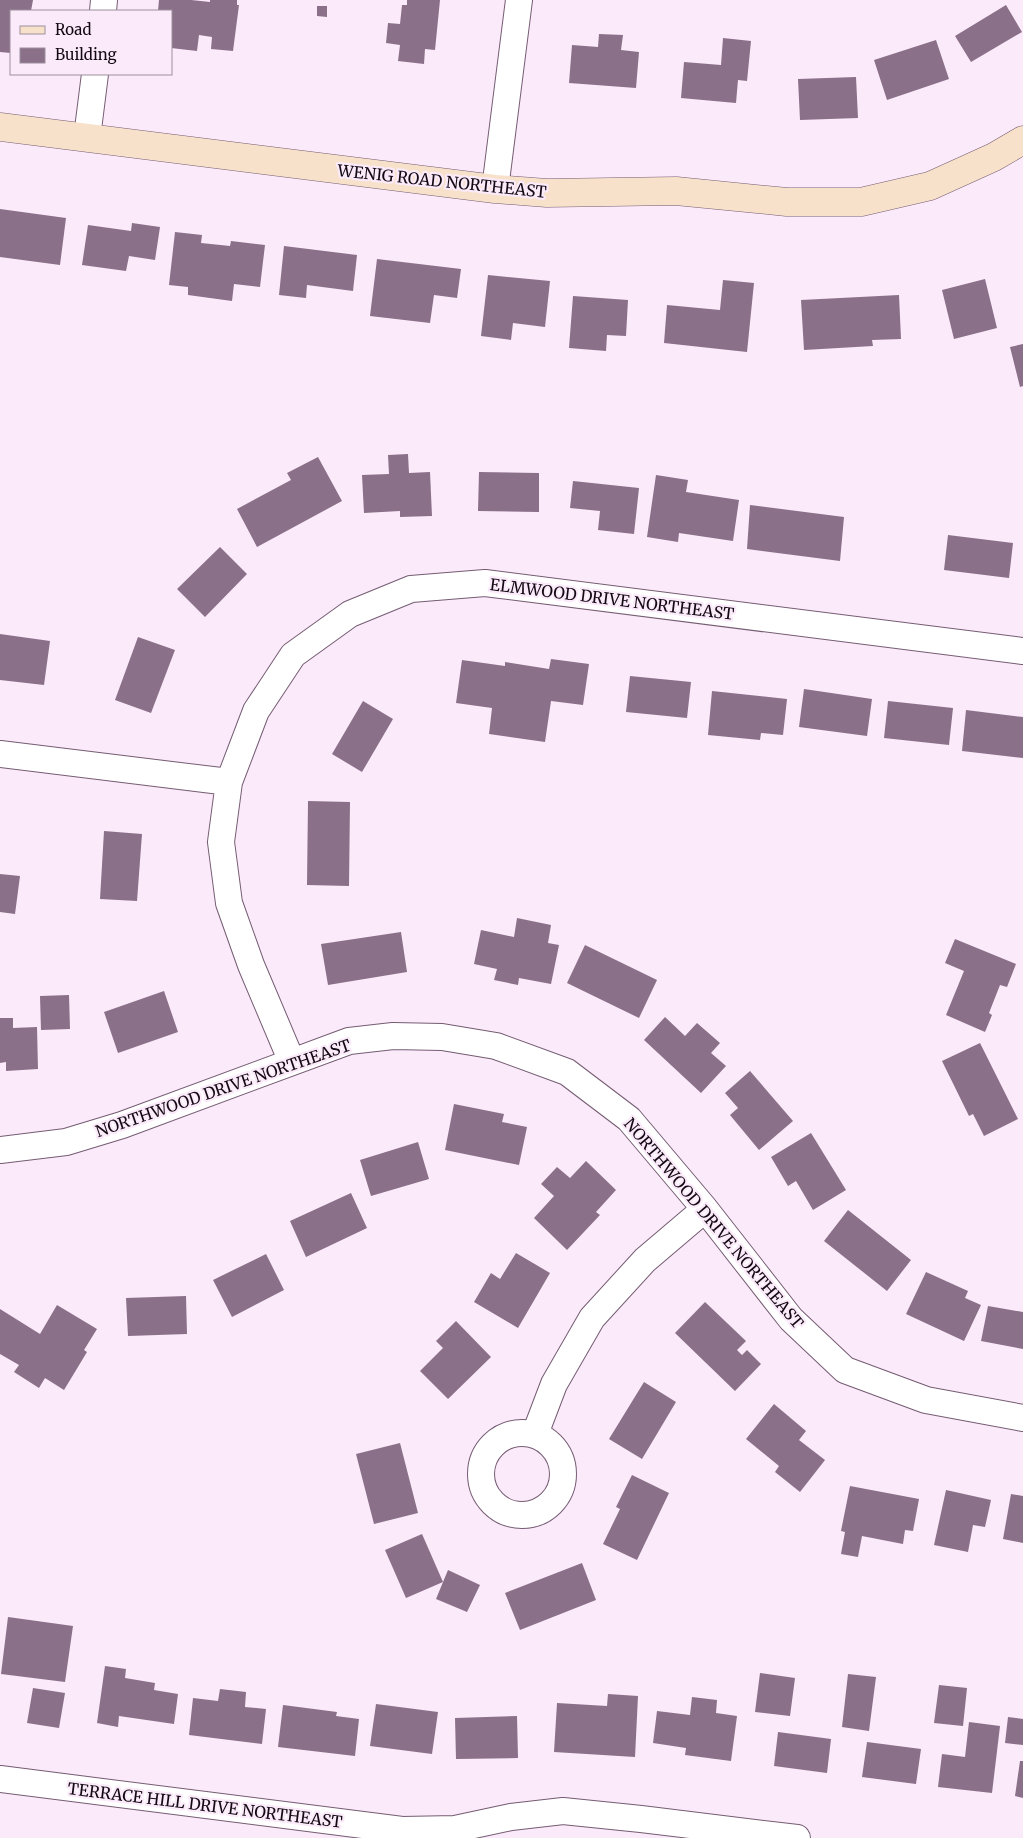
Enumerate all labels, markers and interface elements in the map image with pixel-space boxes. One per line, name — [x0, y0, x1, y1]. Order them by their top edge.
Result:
legend — [10, 10, 172, 75]
text: Road — [55, 20, 91, 39]
text: Building — [55, 45, 117, 64]
street label: WENIG ROAD NORTHEAST — [336, 160, 547, 202]
street label: ELMWOOD DRIVE NORTHEAST — [489, 574, 735, 624]
street label: NORTHWOOD DRIVE NORTHEAST — [93, 1035, 353, 1141]
street label: NORTHWOOD DRIVE NORTHEAST — [620, 1114, 808, 1332]
street label: TERRACE HILL DRIVE NORTHEAST — [67, 1778, 343, 1832]

